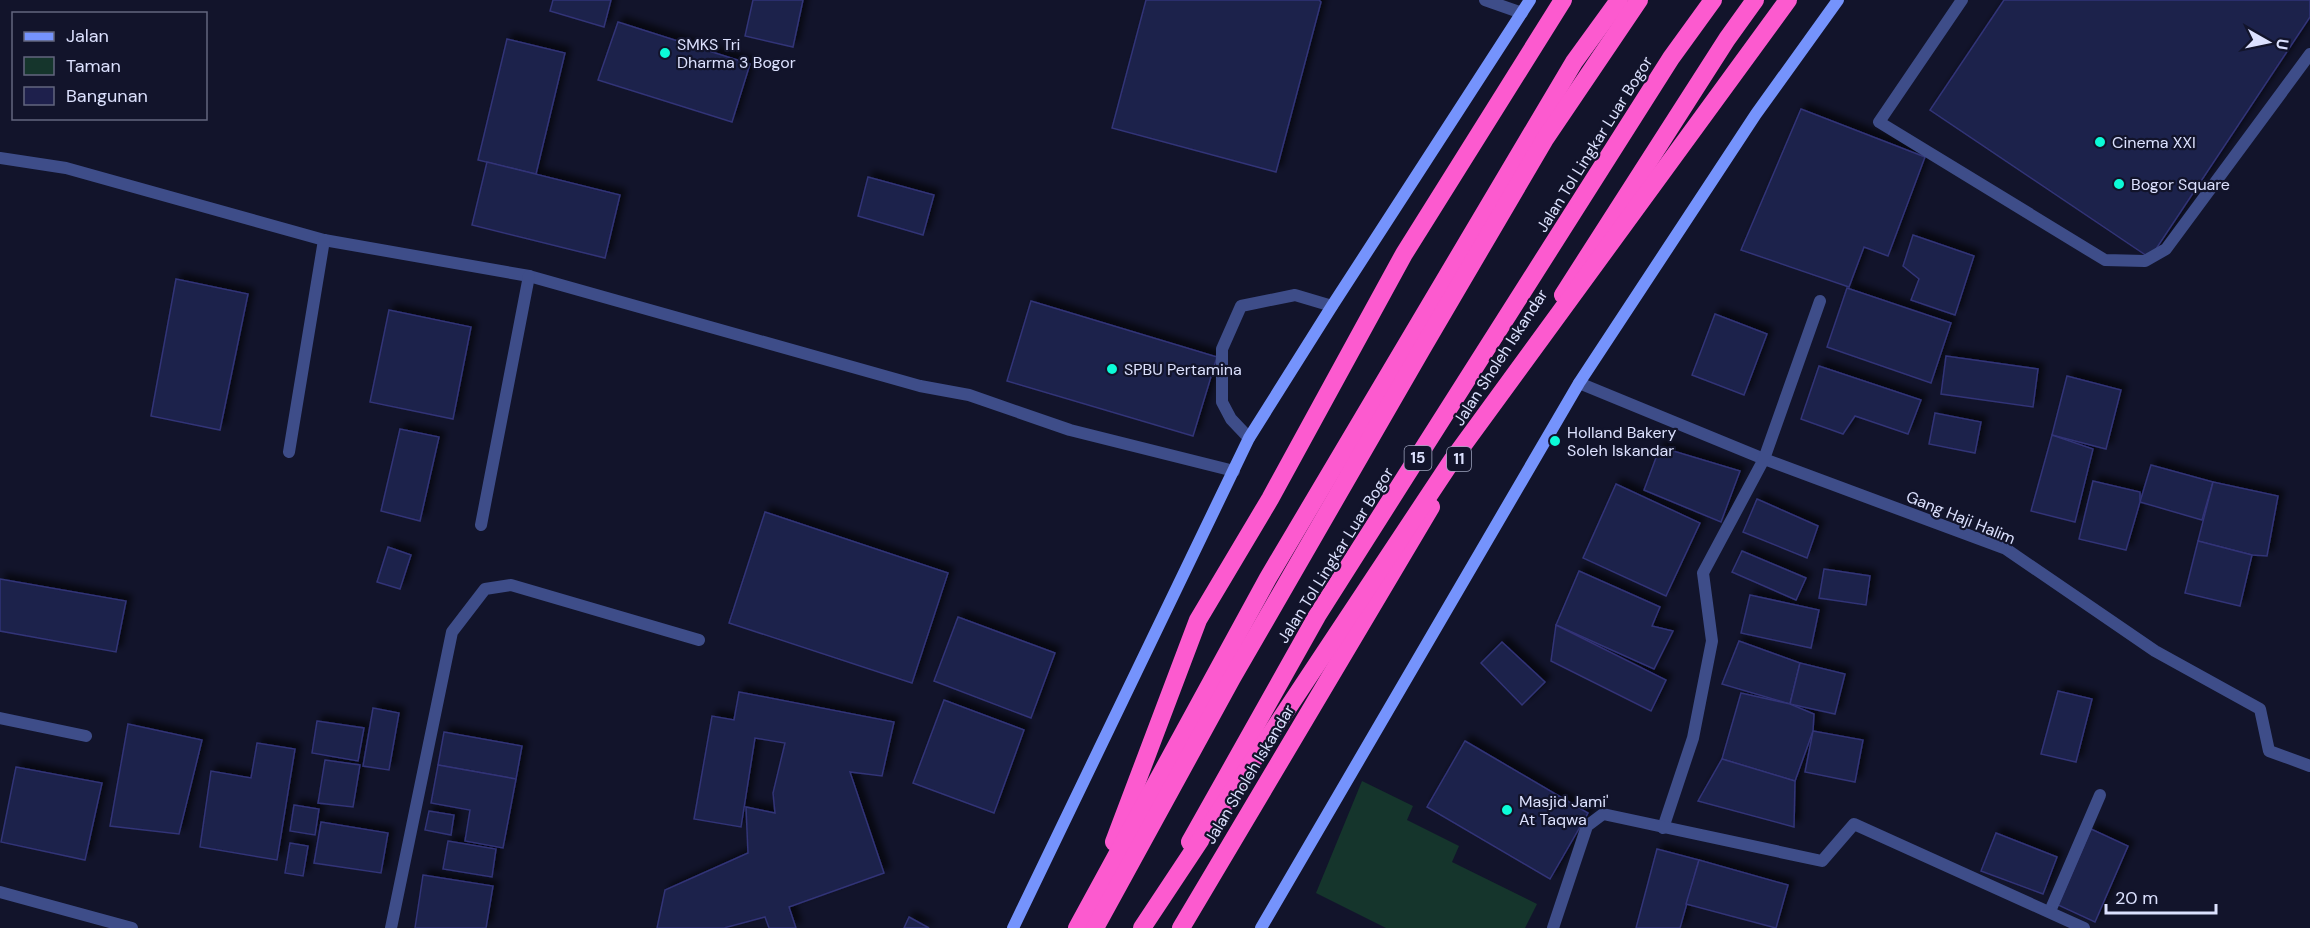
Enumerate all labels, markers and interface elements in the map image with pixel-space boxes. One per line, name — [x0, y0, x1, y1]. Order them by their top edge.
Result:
legend — [12, 12, 207, 120]
north arrow — [2238, 12, 2298, 72]
text: Jalan — [66, 24, 109, 48]
place label: SMKS Tri Dharma 3 Bogor — [677, 34, 796, 73]
text: U — [2271, 37, 2294, 51]
marker: SMKS Tri Dharma 3 Bogor — [658, 46, 672, 60]
street label: Jalan Tol Lingkar Luar Bogor — [1532, 52, 1657, 236]
text: Taman — [66, 54, 121, 78]
text: Bangunan — [66, 84, 148, 108]
place label: Cinema XXI — [2112, 132, 2196, 153]
marker: Cinema XXI — [2093, 135, 2107, 149]
place label: Bogor Square — [2131, 174, 2230, 195]
marker: Bogor Square — [2112, 177, 2126, 191]
street label: Jalan Sholeh Iskandar — [1448, 285, 1553, 430]
place label: SPBU Pertamina — [1124, 359, 1242, 380]
marker: SPBU Pertamina — [1105, 362, 1119, 376]
place label: Holland Bakery Soleh Iskandar — [1567, 422, 1677, 461]
marker: Holland Bakery Soleh Iskandar — [1548, 434, 1562, 448]
road number: 15 — [1404, 446, 1432, 470]
road number: 11 — [1447, 447, 1471, 471]
street label: Jalan Tol Lingkar Luar Bogor — [1273, 463, 1398, 647]
street label: Gang Haji Halim — [1903, 486, 2019, 549]
street label: Jalan Sholeh Iskandar — [1200, 701, 1299, 848]
place label: Masjid Jami' At Taqwa — [1519, 791, 1609, 830]
marker: Masjid Jami' At Taqwa — [1500, 803, 1514, 817]
scale bar — [2106, 877, 2216, 915]
text: 20 m — [2115, 886, 2158, 910]

